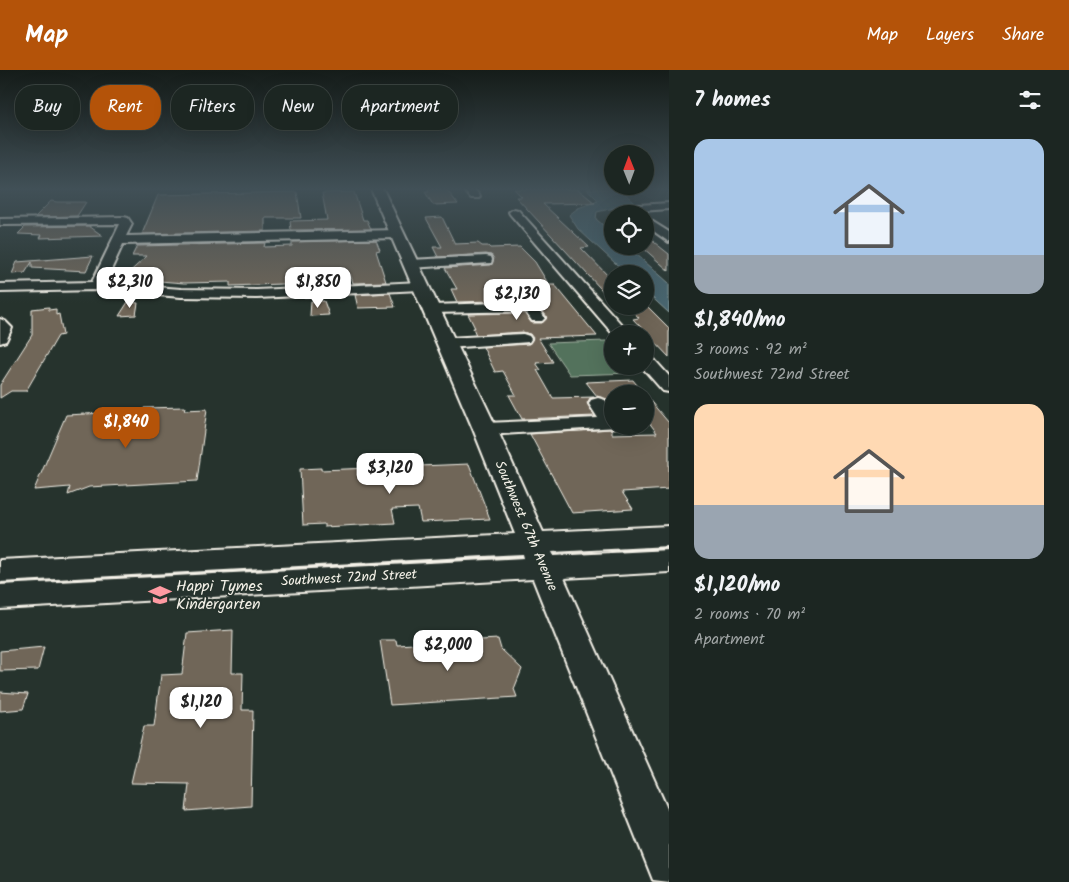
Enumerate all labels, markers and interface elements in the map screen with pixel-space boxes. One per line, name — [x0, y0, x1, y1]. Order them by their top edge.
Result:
text: Map — [25, 16, 68, 55]
text: Map — [867, 21, 898, 50]
text: Layers — [926, 21, 974, 50]
text: Share — [1002, 21, 1044, 50]
text: 7 homes — [694, 84, 771, 117]
chip: Buy — [15, 85, 80, 130]
chip: Rent — [90, 85, 161, 130]
chip: Filters — [171, 85, 254, 130]
chip: New — [264, 85, 332, 130]
chip: Apartment — [342, 85, 458, 130]
icon: filters — [1016, 86, 1044, 114]
north arrow — [604, 145, 654, 195]
map controls — [604, 145, 654, 435]
icon: home — [824, 171, 914, 261]
button: locate — [604, 205, 654, 255]
button: layers — [604, 265, 654, 315]
pin: $2,310 — [89, 266, 171, 309]
pin: $1,850 — [277, 266, 359, 309]
text: $2,310 — [108, 270, 152, 295]
text: $1,850 — [296, 270, 340, 295]
pin: $2,130 — [476, 278, 558, 321]
text: $2,130 — [495, 282, 539, 307]
text: $1,840/mo — [694, 304, 786, 337]
button: + — [604, 325, 654, 375]
text: 3 rooms · 92 m² — [694, 337, 807, 362]
text: Southwest 72nd Street — [694, 362, 850, 387]
button: − — [604, 385, 654, 435]
pin: $1,840 — [85, 406, 167, 449]
text: $1,840 — [104, 410, 148, 435]
icon: home — [824, 436, 914, 526]
pin: $3,120 — [349, 452, 431, 495]
text: $3,120 — [368, 456, 412, 481]
street label: Southwest 67th Avenue — [488, 457, 564, 595]
street label: Southwest 72nd Street — [280, 563, 418, 593]
text: $1,120/mo — [694, 569, 780, 602]
place label: Happi Tymes Kindergarten — [176, 574, 263, 617]
school or university icon: Happi Tymes Kindergarten — [147, 582, 173, 608]
text: 2 rooms · 70 m² — [694, 602, 805, 627]
text: Apartment — [694, 627, 765, 652]
pin: $2,000 — [407, 630, 489, 672]
text: $2,000 — [424, 633, 472, 658]
pin: $1,120 — [160, 686, 242, 729]
text: $1,120 — [181, 690, 221, 715]

